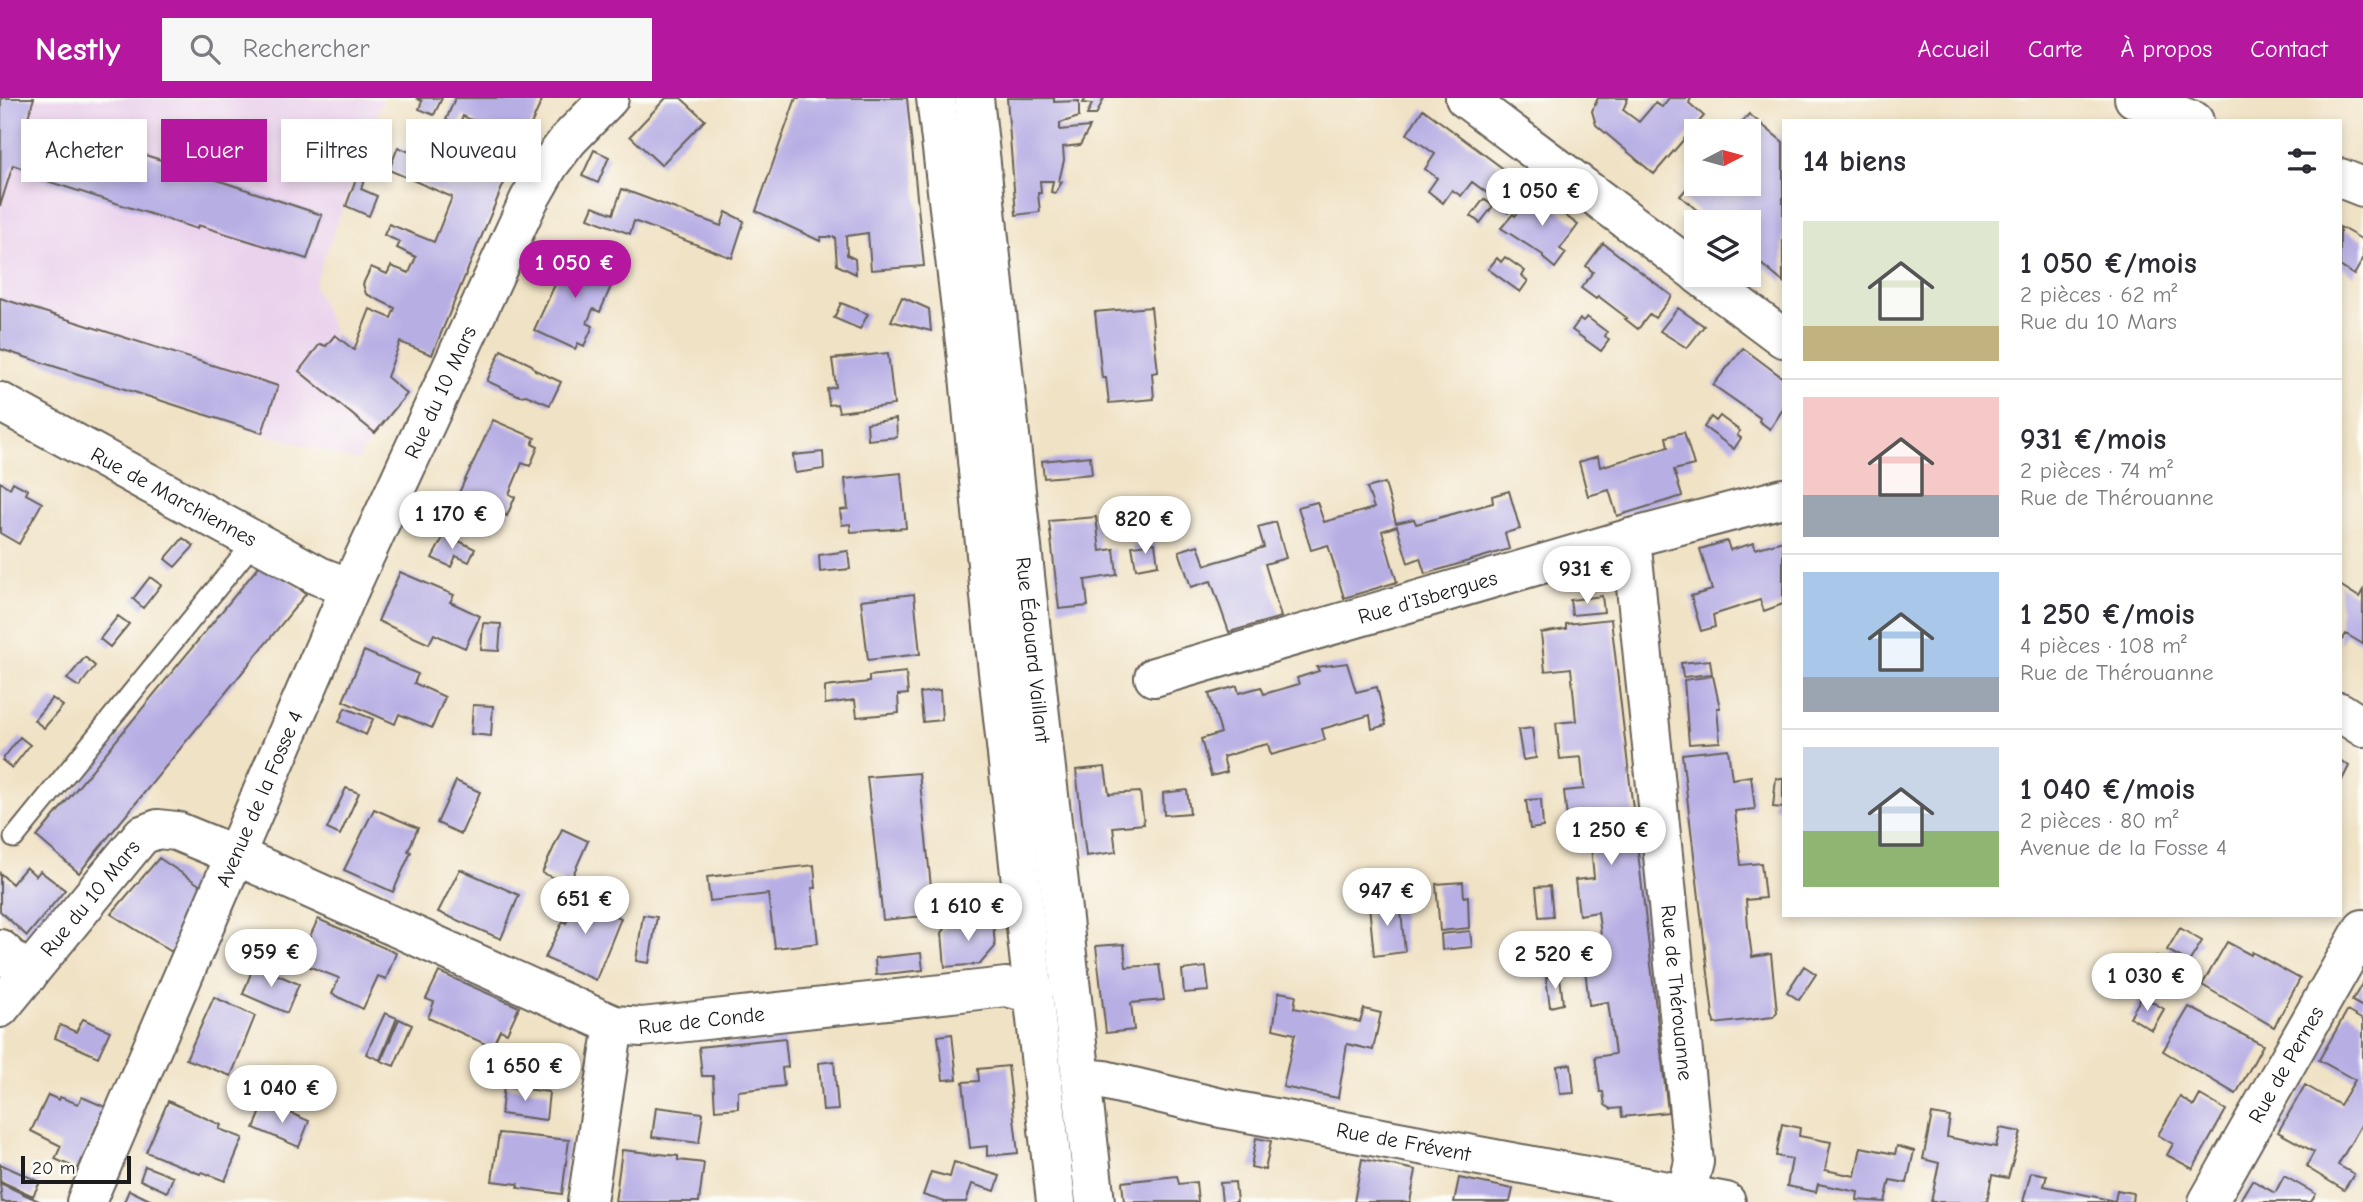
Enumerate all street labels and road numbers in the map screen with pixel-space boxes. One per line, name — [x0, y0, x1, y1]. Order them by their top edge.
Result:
street label: Rue du 10 Mars — [399, 322, 481, 462]
street label: Rue de Marchiennes — [87, 442, 261, 552]
street label: Rue Édouard Vaillant — [1011, 556, 1055, 745]
street label: Rue d'Isbergues — [1355, 566, 1500, 629]
street label: Avenue de la Fosse 4 — [211, 707, 308, 890]
street label: Rue du 10 Mars — [35, 835, 145, 961]
street label: Rue de Thérouanne — [1656, 904, 1698, 1082]
street label: Rue de Conde — [637, 1002, 766, 1039]
street label: Rue de Pernes — [2243, 1002, 2329, 1127]
street label: Rue de Frévent — [1334, 1118, 1474, 1166]

